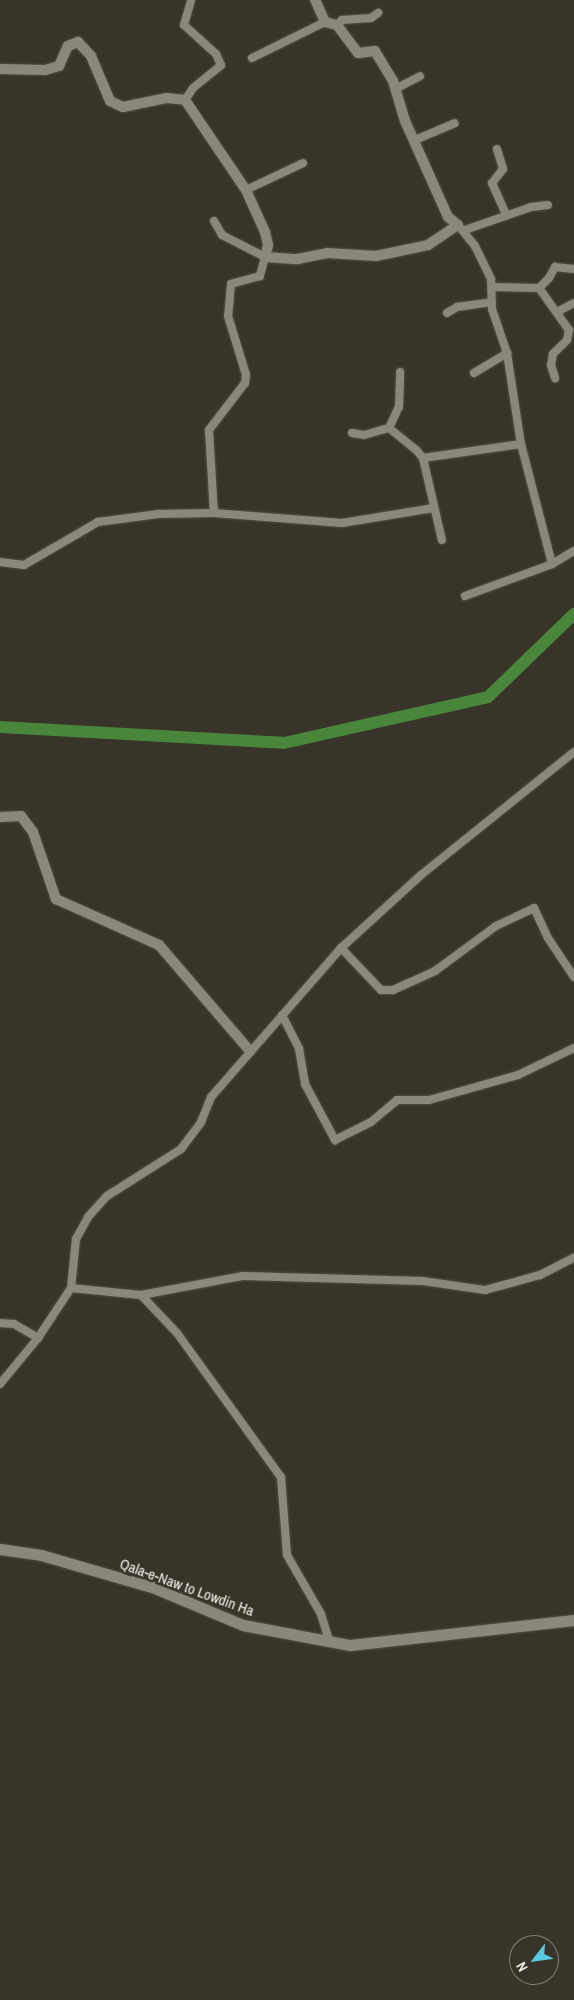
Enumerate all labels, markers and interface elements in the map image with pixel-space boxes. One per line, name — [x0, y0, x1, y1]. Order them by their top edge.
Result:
street label: Qala-e-Naw to Lowdin Ha — [117, 1554, 257, 1620]
north arrow — [509, 1935, 559, 1985]
text: N — [512, 1959, 532, 1975]

